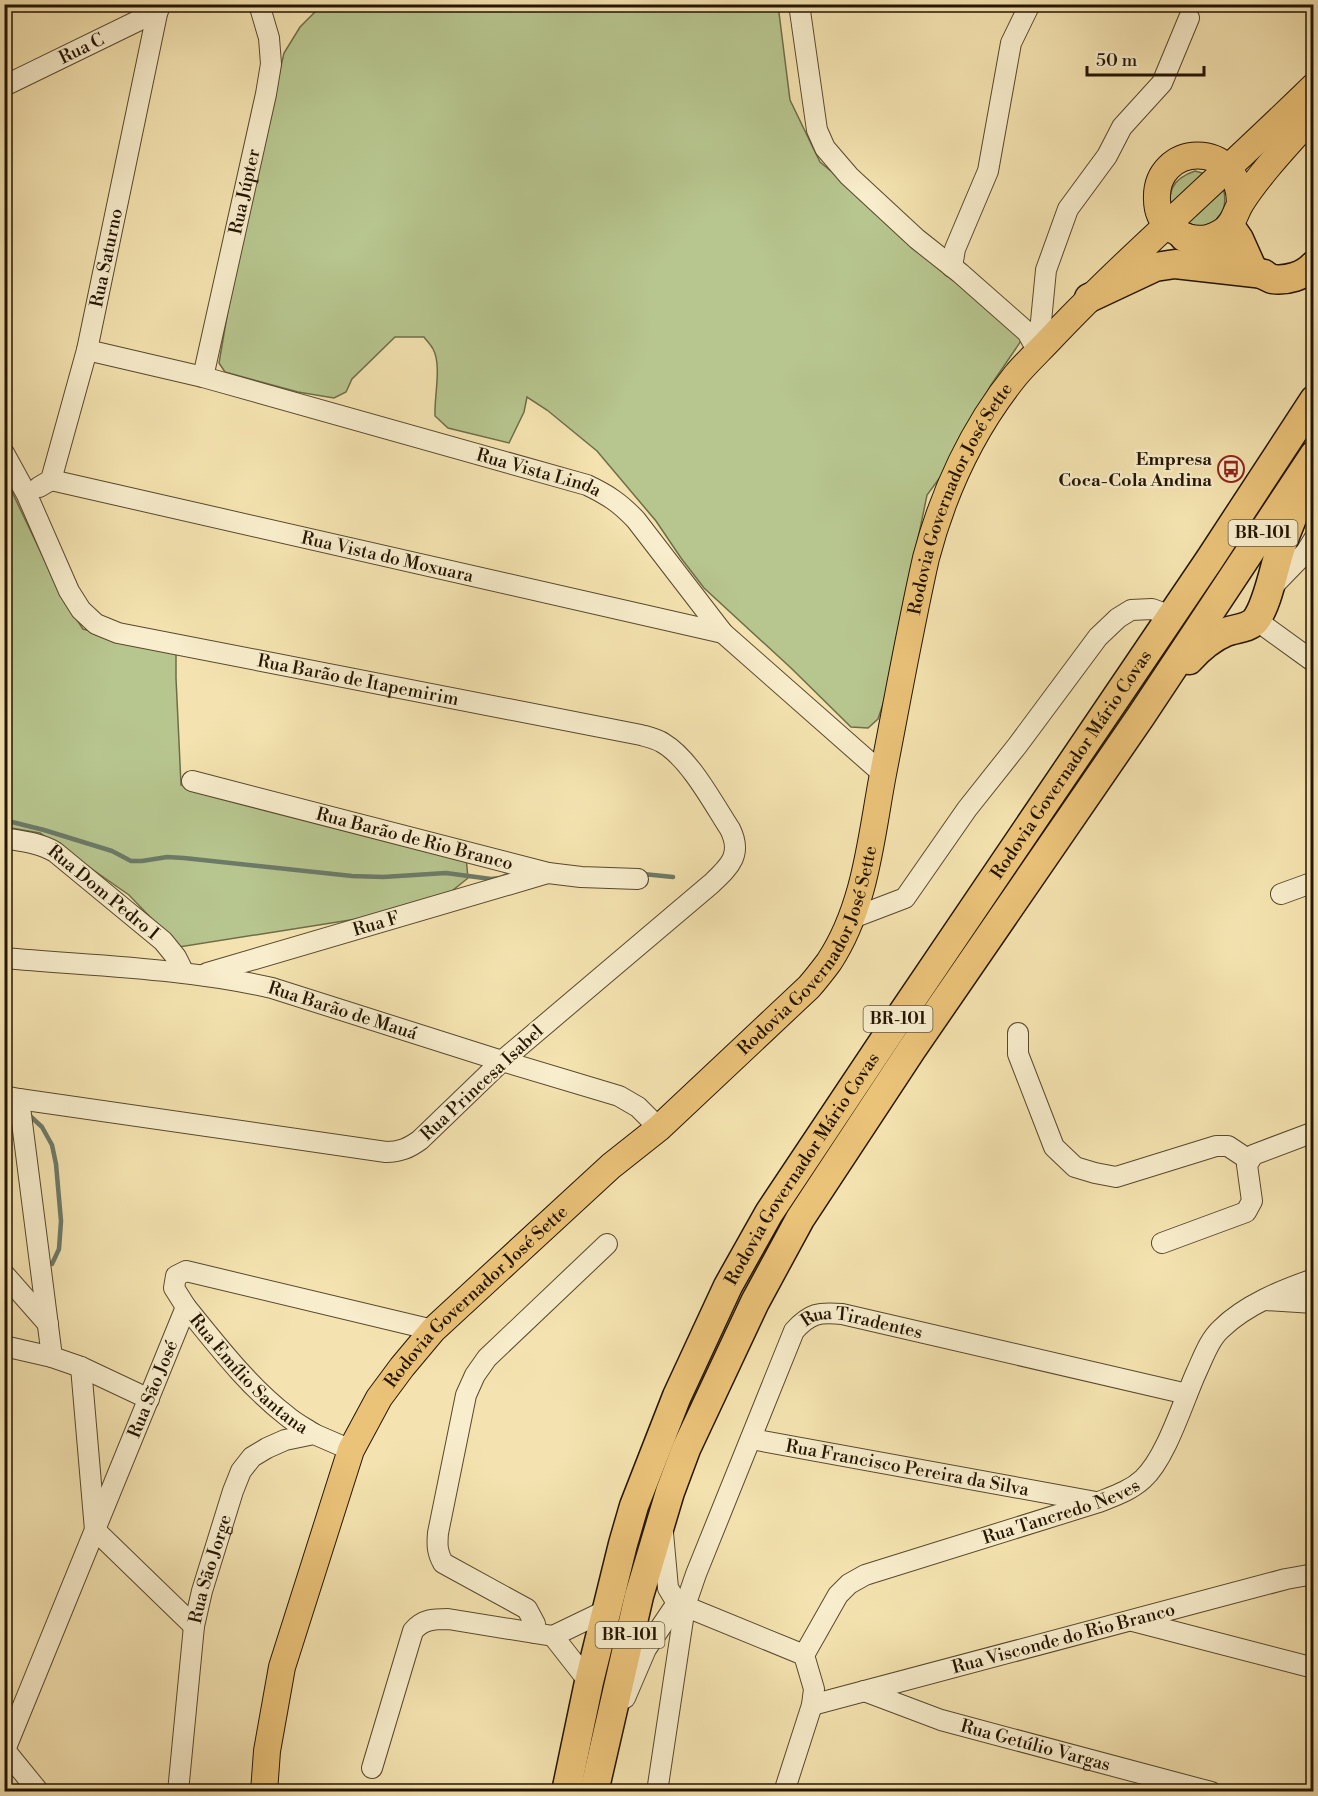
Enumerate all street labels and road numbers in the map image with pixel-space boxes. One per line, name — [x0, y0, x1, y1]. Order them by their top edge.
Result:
street label: Rua C — [55, 28, 108, 69]
street label: Rua Júpter — [224, 146, 265, 237]
street label: Rua Saturno — [85, 206, 128, 309]
street label: Rodovia Governador José Sette — [903, 378, 1017, 617]
street label: Rua Vista Linda — [474, 443, 606, 502]
road number: BR-101 — [1228, 520, 1298, 546]
street label: Rua Vista do Moxuara — [299, 526, 477, 588]
street label: Rodovia Governador Mário Covas — [985, 645, 1157, 883]
street label: Rua Barão de Itapemirim — [255, 649, 461, 711]
street label: Rua Barão de Rio Branco — [314, 802, 516, 875]
street label: Rua Dom Pedro I — [43, 839, 164, 945]
street label: Rodovia Governador José Sette — [732, 844, 882, 1060]
street label: Rua F — [350, 906, 402, 941]
street label: Rua Barão de Mauá — [265, 976, 421, 1045]
road number: BR-101 — [864, 1006, 932, 1032]
street label: Rua Princesa Isabel — [416, 1020, 549, 1146]
street label: Rodovia Governador Mário Covas — [719, 1048, 884, 1289]
street label: Rodovia Governador José Sette — [379, 1200, 573, 1392]
street label: Rua Tiradentes — [796, 1302, 925, 1344]
street label: Rua Emílio Santana — [184, 1309, 313, 1439]
street label: Rua São José — [122, 1337, 183, 1441]
street label: Rua Francisco Pereira da Silva — [784, 1434, 1032, 1501]
street label: Rua Tancredo Neves — [980, 1474, 1145, 1549]
street label: Rua São Jorge — [183, 1512, 237, 1626]
street label: Rua Visconde do Rio Branco — [949, 1598, 1177, 1679]
road number: BR-101 — [596, 1622, 664, 1648]
street label: Rua Getúlio Vargas — [958, 1714, 1113, 1776]

